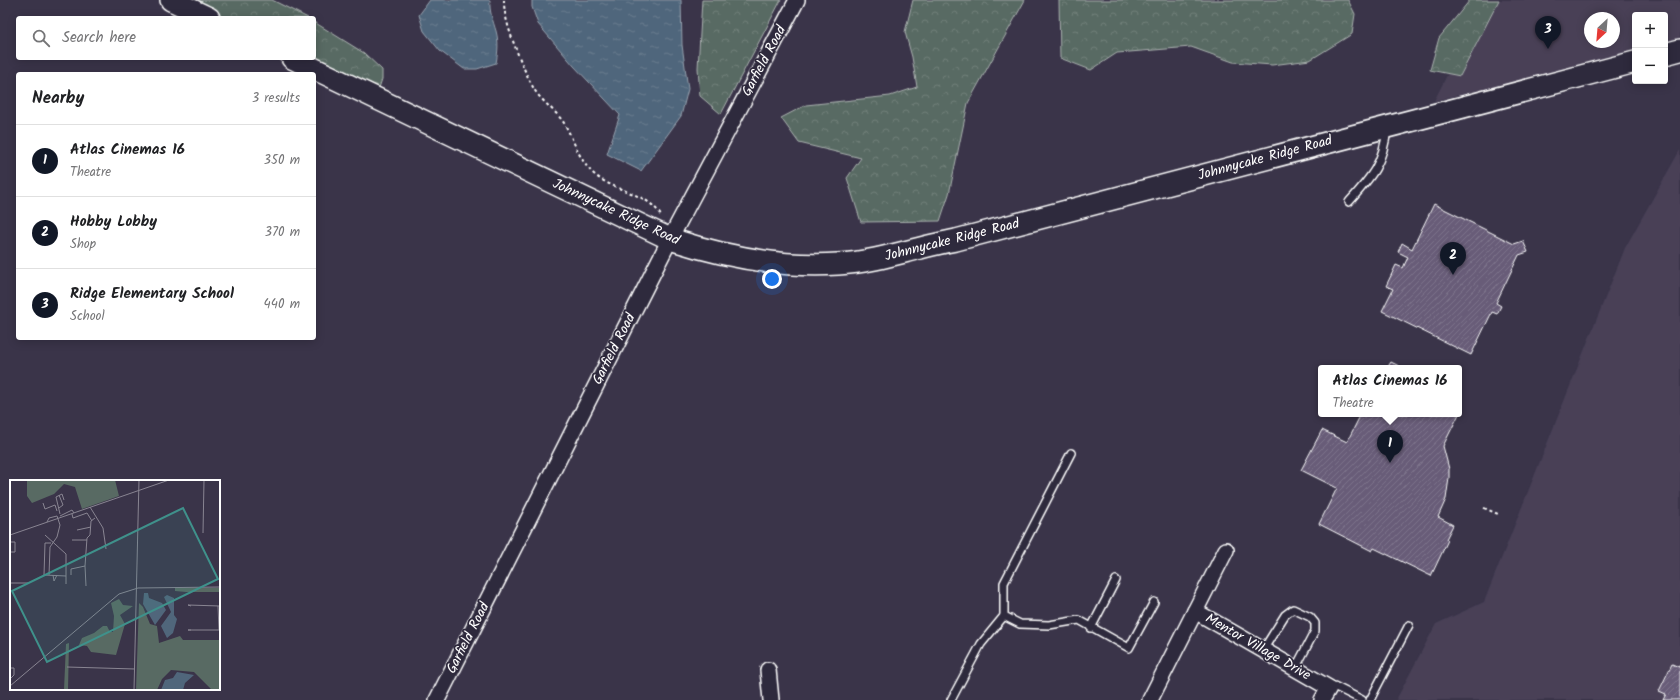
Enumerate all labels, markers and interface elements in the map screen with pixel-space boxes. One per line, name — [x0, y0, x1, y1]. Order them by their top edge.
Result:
north arrow — [1584, 12, 1620, 48]
map controls — [1632, 12, 1668, 84]
button: + — [1632, 12, 1668, 48]
search box — [16, 16, 316, 60]
pin: 3 — [1535, 16, 1561, 49]
street label: Garfield Road — [736, 21, 792, 100]
text: Search here — [62, 26, 136, 50]
icon: search — [30, 27, 52, 49]
button: − — [1632, 48, 1668, 84]
text: Nearby — [32, 85, 84, 112]
text: 3 results — [252, 88, 300, 109]
street label: Johnnycake Ridge Road — [1195, 129, 1336, 187]
text: Atlas Cinemas 16 — [70, 138, 185, 162]
text: 1 — [43, 150, 47, 171]
text: 350 m — [264, 150, 300, 171]
text: Theatre — [70, 162, 111, 183]
street label: Johnnycake Ridge Road — [549, 173, 684, 252]
text: Hobby Lobby — [70, 210, 157, 234]
street label: Johnnycake Ridge Road — [882, 212, 1023, 267]
text: 2 — [41, 222, 49, 243]
text: 370 m — [265, 222, 300, 243]
text: Shop — [70, 234, 96, 255]
pin: 2 — [1440, 242, 1466, 275]
your location — [762, 269, 782, 289]
text: Ridge Elementary School — [70, 282, 234, 306]
text: 3 — [41, 294, 49, 315]
text: 440 m — [264, 294, 300, 315]
text: School — [70, 306, 105, 327]
street label: Garfield Road — [587, 309, 642, 389]
popup — [1318, 365, 1462, 417]
text: Atlas Cinemas 16 — [1333, 369, 1447, 393]
text: Theatre — [1333, 393, 1374, 414]
pin: 1 — [1377, 430, 1403, 463]
inset map — [10, 480, 220, 690]
street label: Garfield Road — [441, 598, 496, 678]
street label: Mentor Village Drive — [1201, 608, 1316, 687]

